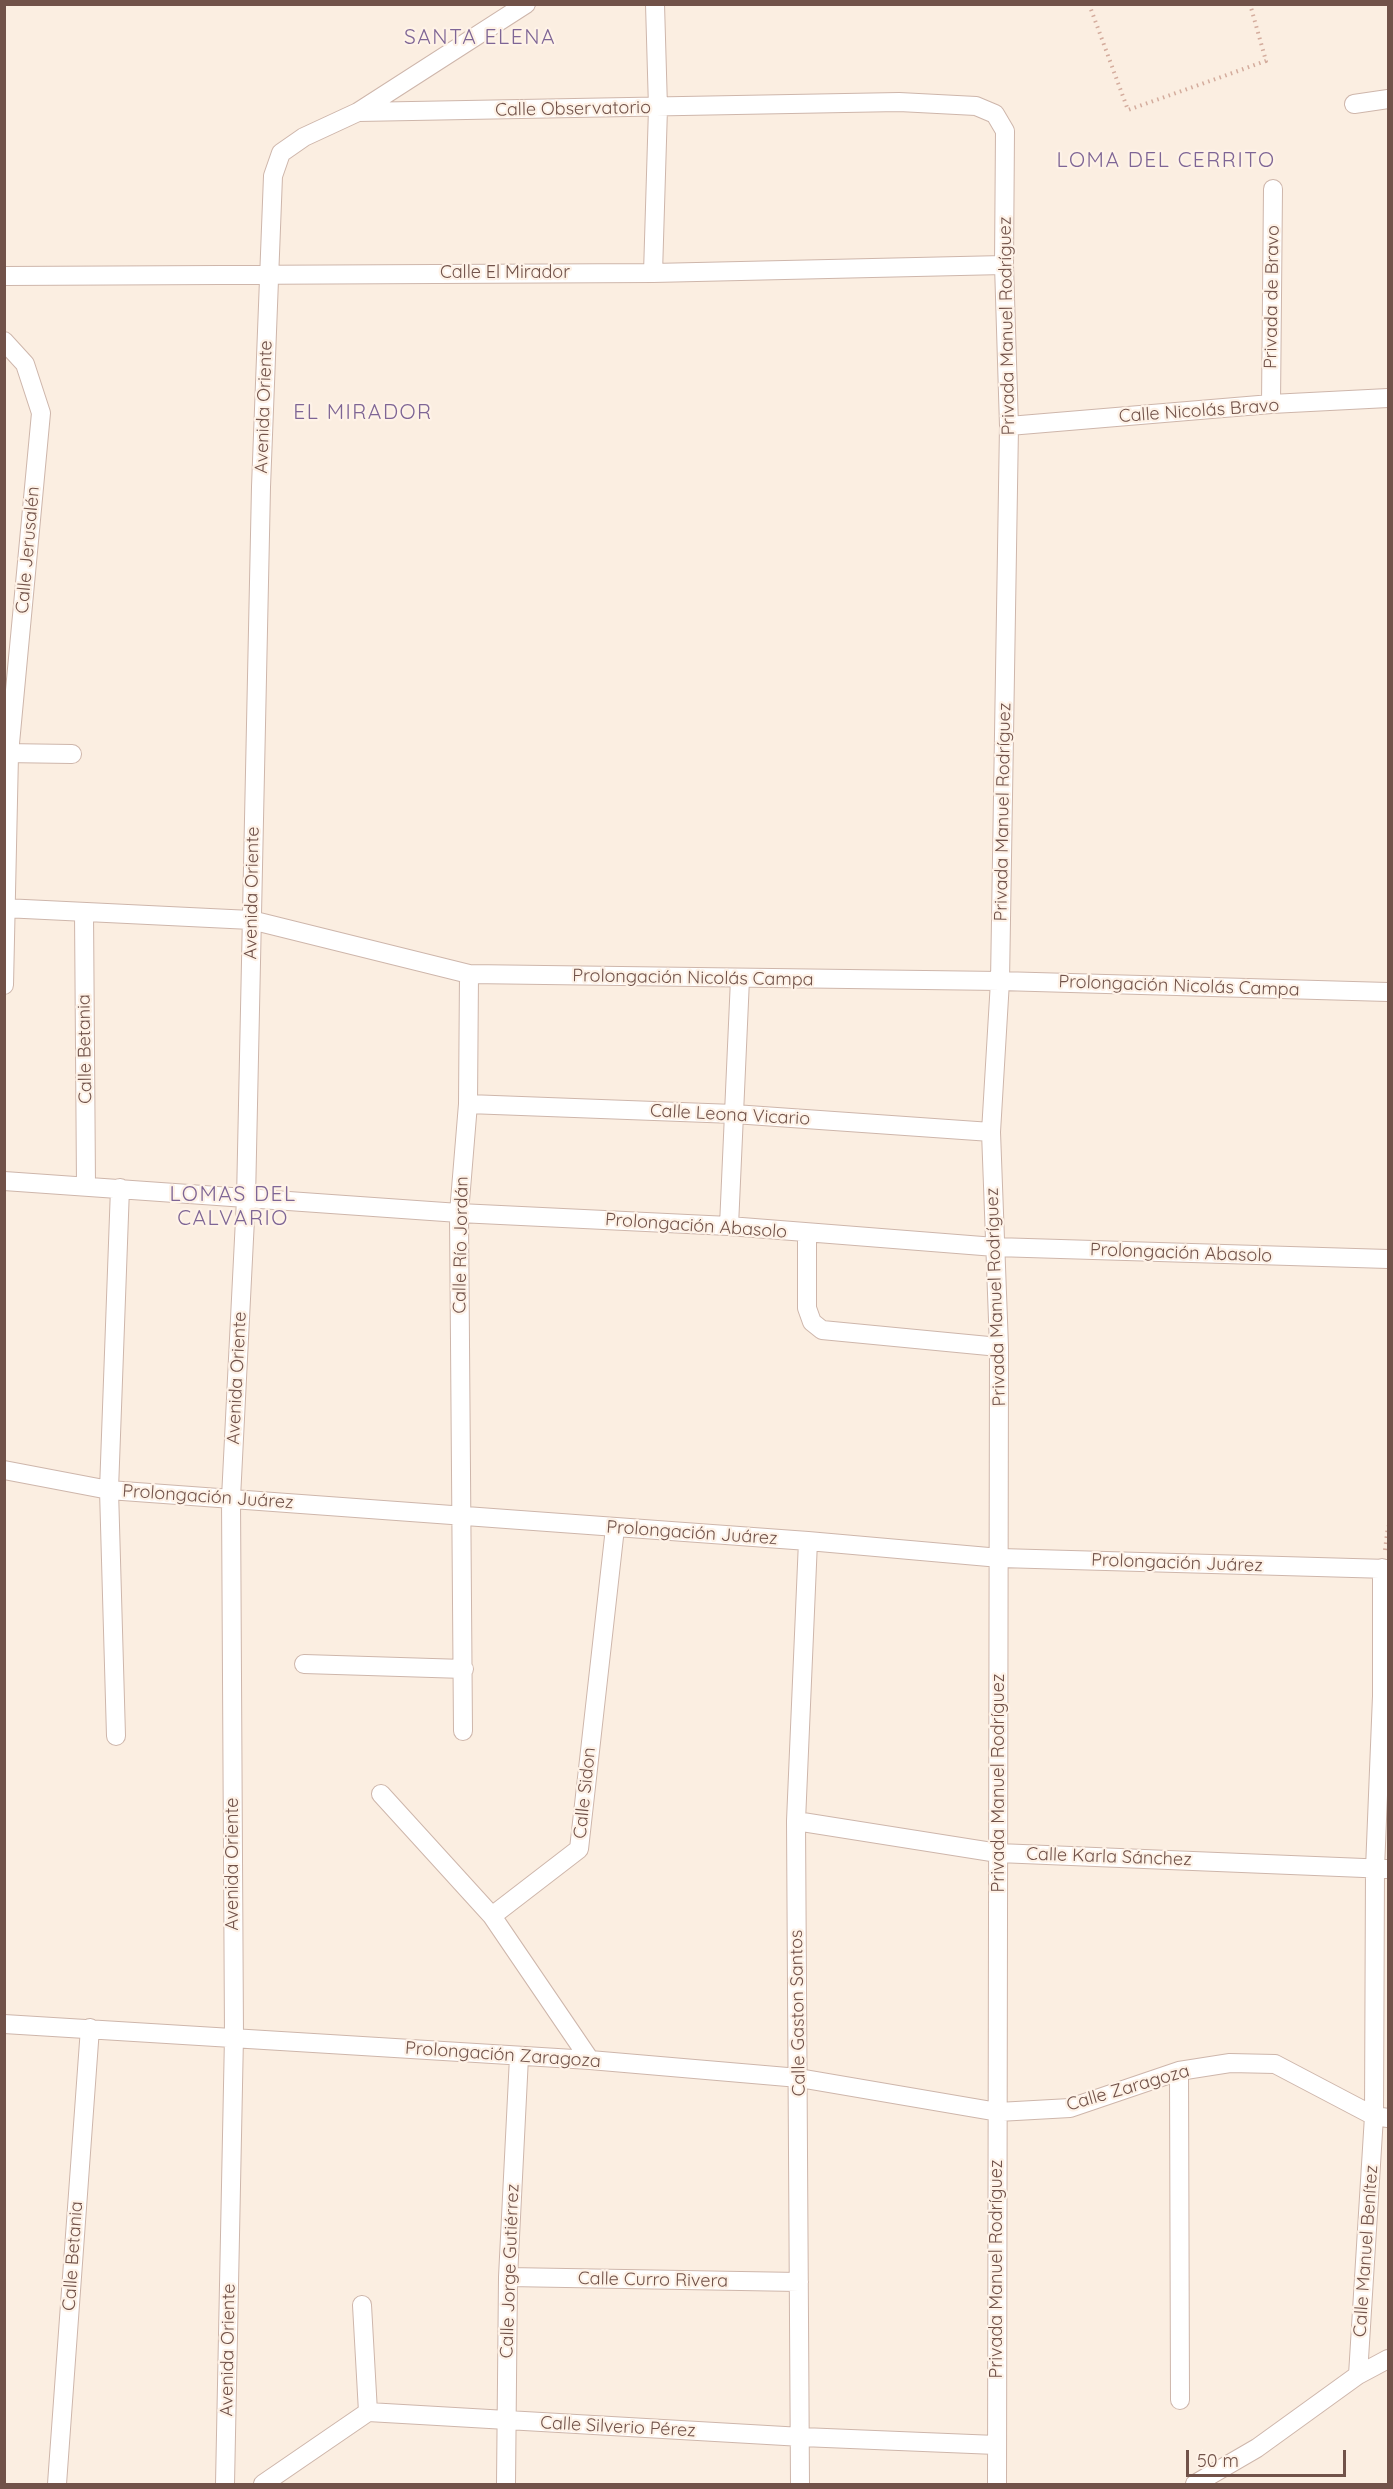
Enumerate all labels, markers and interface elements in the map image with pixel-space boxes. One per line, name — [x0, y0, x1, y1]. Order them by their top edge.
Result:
district label: SANTA ELENA — [404, 25, 556, 51]
street label: Calle Observatorio — [495, 97, 651, 121]
district label: LOMA DEL CERRITO — [1056, 148, 1276, 174]
street label: Privada Manuel Rodríguez — [994, 216, 1020, 436]
street label: Privada de Bravo — [1260, 225, 1284, 369]
street label: Calle El Mirador — [440, 262, 570, 284]
street label: Avenida Oriente — [251, 340, 277, 474]
street label: Calle Nicolás Bravo — [1118, 395, 1280, 427]
district label: EL MIRADOR — [293, 400, 433, 426]
street label: Calle Jerusalén — [12, 486, 44, 614]
street label: Privada Manuel Rodríguez — [990, 702, 1016, 922]
street label: Avenida Oriente — [240, 826, 264, 960]
street label: Prolongación Nicolás Campa — [572, 965, 814, 991]
street label: Prolongación Nicolás Campa — [1058, 971, 1300, 1001]
street label: Calle Betania — [73, 994, 97, 1104]
street label: Calle Leona Vicario — [649, 1100, 811, 1130]
street label: Calle Río Jordán — [449, 1176, 473, 1314]
district label: LOMAS DEL CALVARIO — [169, 1182, 297, 1232]
street label: Privada Manuel Rodríguez — [981, 1187, 1011, 1407]
street label: Prolongación Abasolo — [604, 1209, 788, 1243]
street label: Prolongación Abasolo — [1089, 1239, 1273, 1267]
street label: Avenida Oriente — [223, 1311, 251, 1445]
street label: Prolongación Juárez — [122, 1480, 294, 1514]
street label: Prolongación Juárez — [606, 1516, 778, 1550]
street label: Prolongación Juárez — [1091, 1549, 1263, 1577]
street label: Privada Manuel Rodríguez — [988, 1674, 1010, 1892]
street label: Calle Sidon — [569, 1746, 601, 1840]
street label: Avenida Oriente — [222, 1797, 244, 1931]
street label: Calle Karla Sánchez — [1026, 1843, 1192, 1871]
street label: Calle Gaston Santos — [786, 1929, 810, 2097]
street label: Prolongación Zaragoza — [404, 2037, 602, 2073]
street label: Calle Zaragoza — [1064, 2060, 1192, 2116]
street label: Privada Manuel Rodríguez — [986, 2160, 1008, 2378]
street label: Calle Manuel Benítez — [1349, 2164, 1383, 2338]
street label: Calle Jorge Gutiérrez — [496, 2183, 524, 2359]
street label: Calle Betania — [58, 2200, 88, 2312]
street label: Calle Curro Rivera — [578, 2268, 728, 2292]
street label: Avenida Oriente — [216, 2283, 240, 2417]
street label: Calle Silverio Pérez — [540, 2412, 696, 2442]
scale bar — [1189, 2438, 1350, 2476]
text: 50 m — [1197, 2449, 1239, 2472]

